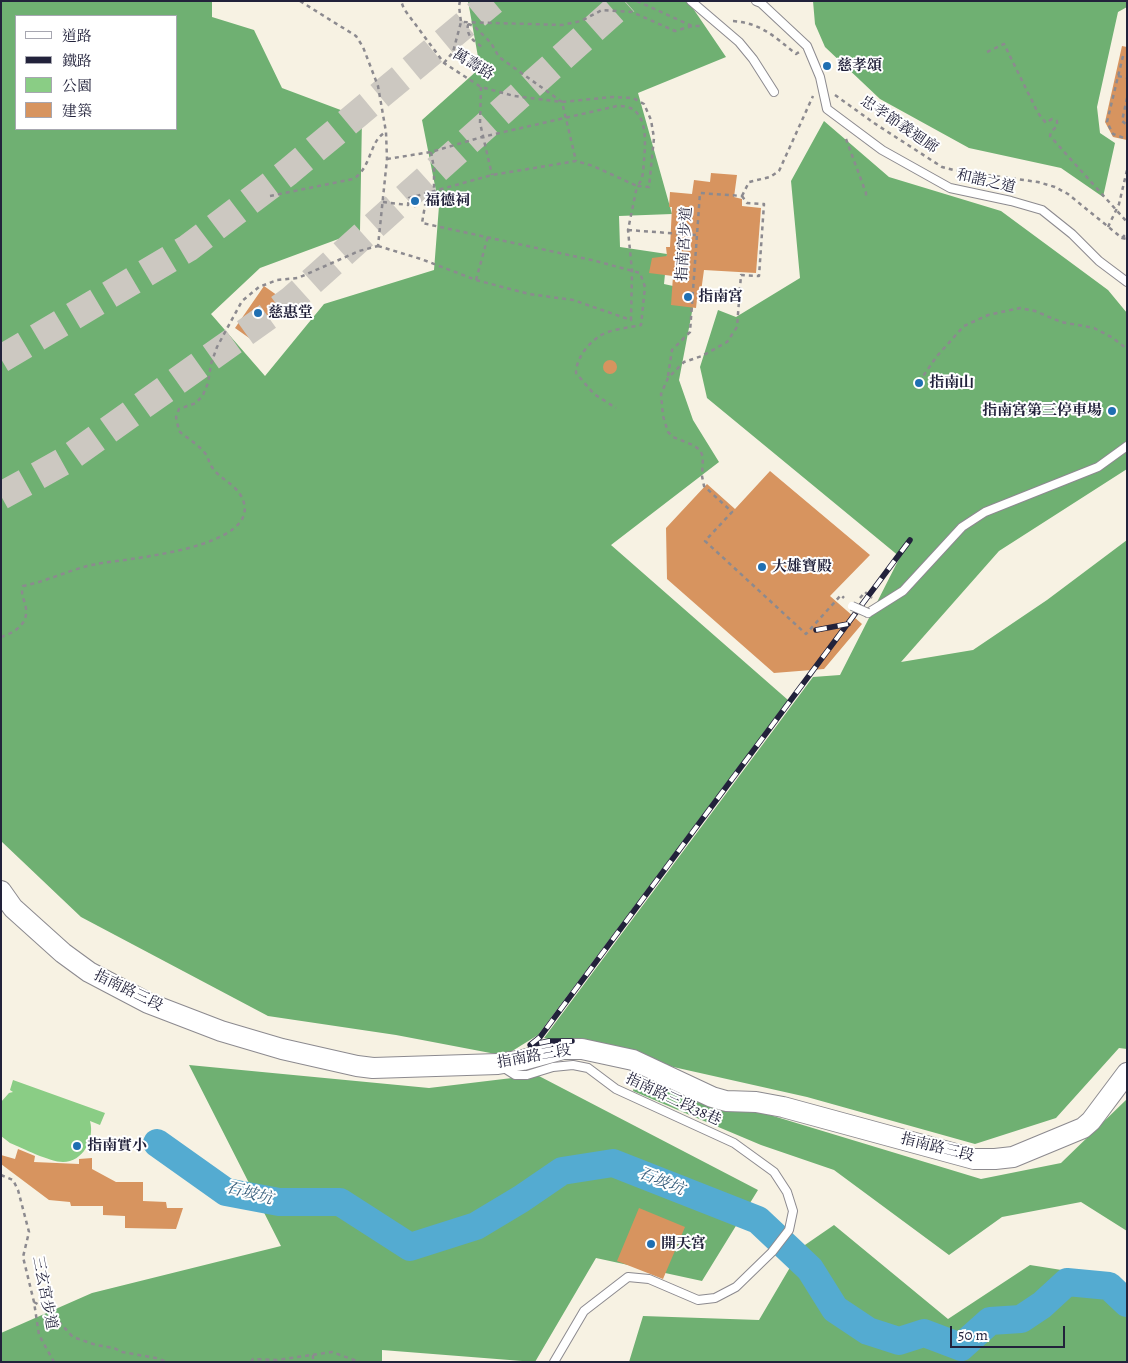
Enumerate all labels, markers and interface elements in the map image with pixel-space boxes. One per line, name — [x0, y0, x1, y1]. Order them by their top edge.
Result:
legend — [15, 15, 178, 130]
text: 道路 — [62, 26, 92, 46]
street label: 萬壽路 — [449, 46, 497, 84]
text: 鐵路 — [62, 51, 92, 71]
place label: 慈孝頌 — [837, 57, 882, 75]
marker: 慈孝頌 — [821, 60, 833, 72]
text: 公園 — [62, 76, 92, 96]
street label: 忠孝節義迴廊 — [857, 92, 941, 158]
text: 建築 — [62, 101, 92, 121]
street label: 和諧之道 — [955, 166, 1017, 198]
place label: 福德祠 — [425, 192, 470, 210]
marker: 福德祠 — [409, 195, 421, 207]
street label: 指南宮步道 — [673, 206, 697, 282]
place label: 指南宮 — [698, 288, 743, 306]
marker: 指南宮 — [682, 291, 694, 303]
place label: 慈惠堂 — [268, 304, 313, 322]
marker: 慈惠堂 — [252, 307, 264, 319]
place label: 指南山 — [929, 374, 974, 392]
marker: 指南山 — [913, 377, 925, 389]
place label: 指南宮第三停車場 — [982, 402, 1102, 420]
marker: 指南宮第三停車場 — [1106, 405, 1118, 417]
place label: 大雄寶殿 — [772, 558, 832, 576]
marker: 大雄寶殿 — [756, 561, 768, 573]
street label: 指南路三段 — [90, 966, 166, 1016]
street label: 指南路三段 — [496, 1042, 572, 1072]
street label: 指南路三段38巷 — [622, 1070, 724, 1130]
street label: 指南路三段 — [898, 1130, 976, 1166]
place label: 指南實小 — [87, 1137, 147, 1155]
marker: 指南實小 — [71, 1140, 83, 1152]
water label: 石坡坑 — [635, 1164, 687, 1200]
water label: 石坡坑 — [223, 1179, 275, 1209]
place label: 開天宮 — [661, 1235, 706, 1253]
marker: 開天宮 — [645, 1238, 657, 1250]
street label: 三玄宮步道 — [28, 1254, 60, 1332]
scale bar — [953, 1316, 1068, 1348]
text: 50 m — [958, 1325, 988, 1345]

